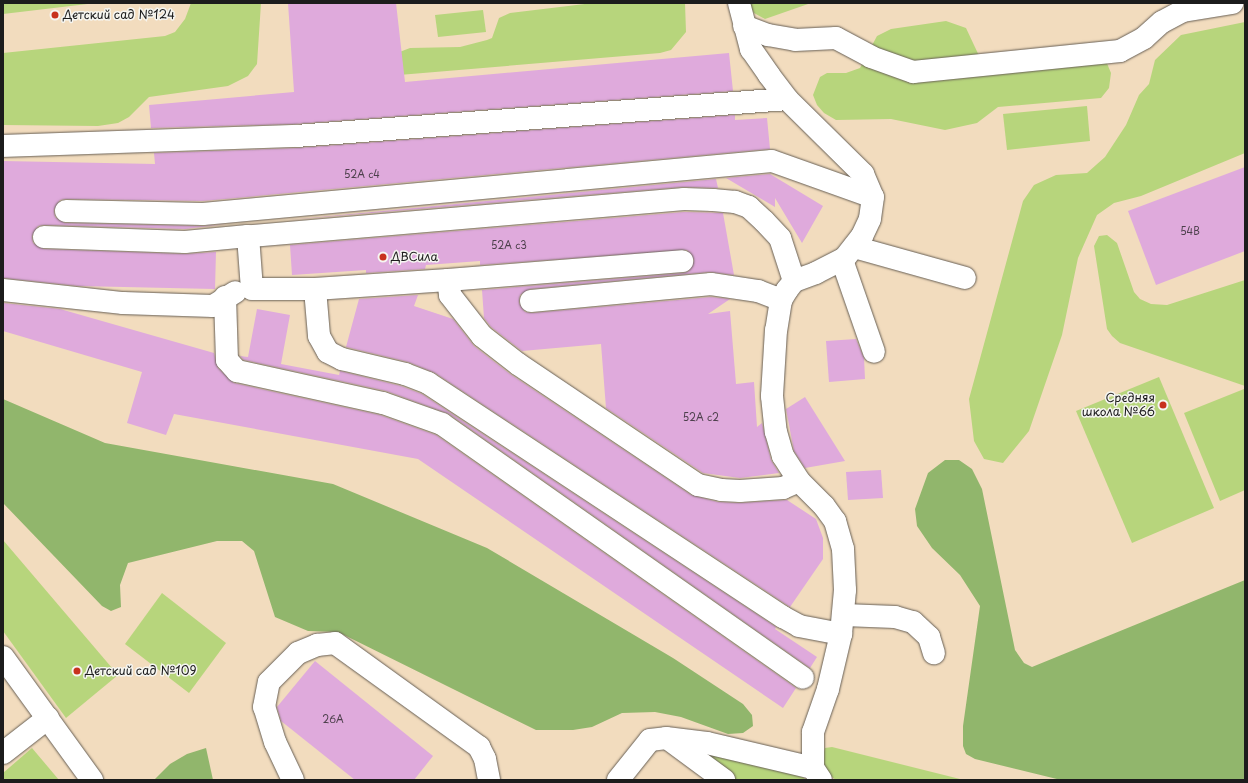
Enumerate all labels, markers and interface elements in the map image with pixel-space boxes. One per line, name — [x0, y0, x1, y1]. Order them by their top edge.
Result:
place label: Детский сад №124 — [63, 8, 176, 22]
marker: Детский сад №124 — [50, 10, 60, 20]
house number: 52А с4 — [344, 168, 380, 180]
house number: 54В — [1180, 225, 1200, 237]
house number: 52А с3 — [491, 239, 527, 251]
place label: ДВСила — [391, 250, 438, 264]
marker: ДВСила — [378, 252, 388, 262]
place label: Средняя школа №66 — [1081, 391, 1155, 419]
marker: Средняя школа №66 — [1158, 400, 1168, 410]
house number: 52А с2 — [683, 411, 719, 423]
place label: Детский сад №109 — [85, 664, 197, 678]
marker: Детский сад №109 — [72, 666, 82, 676]
house number: 26А — [322, 713, 344, 725]

